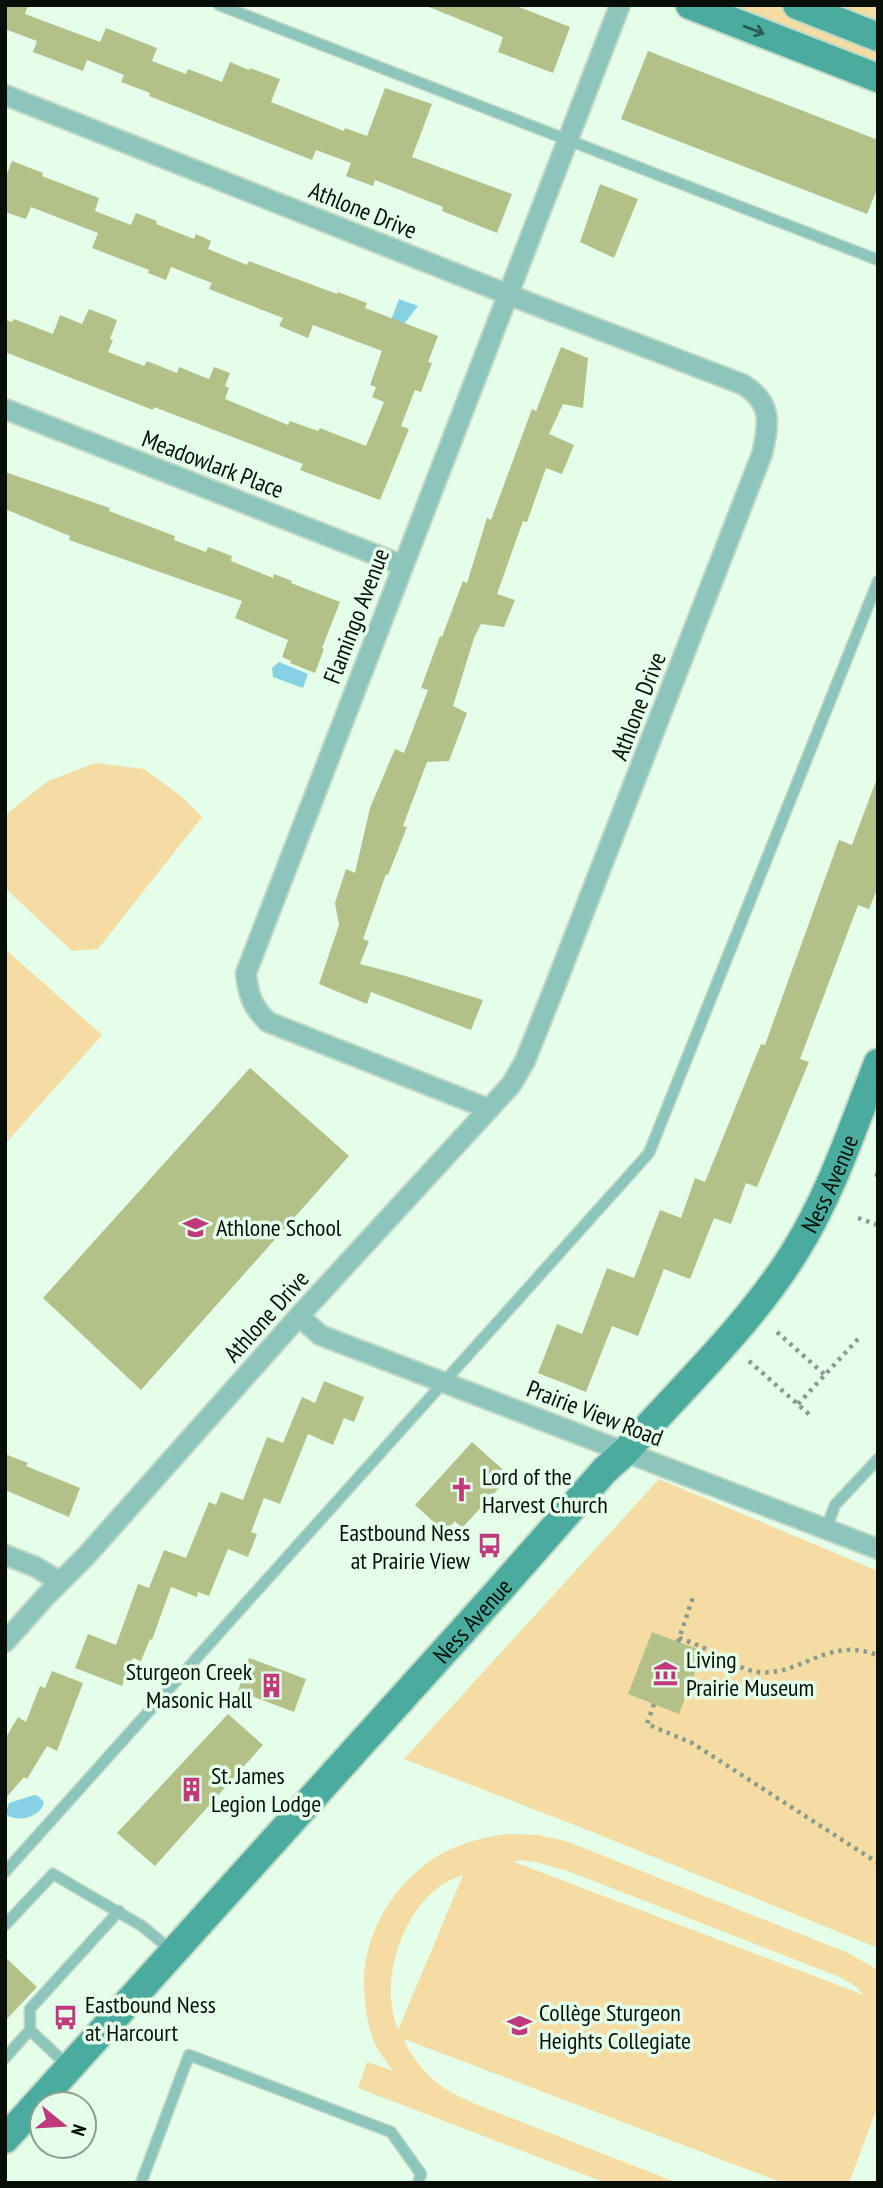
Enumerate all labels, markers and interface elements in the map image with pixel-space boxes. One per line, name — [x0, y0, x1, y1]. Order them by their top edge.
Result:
one-way arrow — [743, 25, 764, 38]
street label: Athlone Drive — [305, 174, 421, 246]
street label: Meadowlark Place — [138, 423, 288, 505]
street label: Flamingo Avenue — [316, 544, 396, 688]
street label: Athlone Drive — [603, 648, 673, 764]
street label: Ness Avenue — [793, 1130, 865, 1238]
place label: Athlone School — [216, 1212, 342, 1243]
school or university icon: Athlone School — [182, 1213, 210, 1241]
street label: Athlone Drive — [217, 1264, 315, 1368]
street label: Prairie View Road — [522, 1373, 668, 1453]
place label: Lord of the Harvest Church — [482, 1461, 608, 1520]
church icon: Lord of the Harvest Church — [448, 1476, 476, 1504]
place label: Eastbound Ness at Prairie View — [339, 1517, 471, 1576]
bus stop icon: Eastbound Ness at Prairie View — [476, 1532, 504, 1560]
street label: Ness Avenue — [426, 1571, 519, 1669]
place label: Living Prairie Museum — [686, 1644, 814, 1703]
place label: Sturgeon Creek Masonic Hall — [126, 1656, 253, 1715]
museum icon: Living Prairie Museum — [652, 1659, 680, 1687]
building icon: Sturgeon Creek Masonic Hall — [258, 1671, 286, 1699]
place label: St. James Legion Lodge — [211, 1760, 321, 1819]
building icon: St. James Legion Lodge — [177, 1775, 205, 1803]
place label: Eastbound Ness at Harcourt — [85, 1989, 216, 2048]
place label: Collège Sturgeon Heights Collegiate — [539, 1997, 691, 2056]
bus stop icon: Eastbound Ness at Harcourt — [51, 2004, 79, 2032]
school or university icon: Collège Sturgeon Heights Collegiate — [505, 2012, 533, 2040]
north arrow — [28, 2090, 98, 2160]
text: N — [66, 2122, 92, 2139]

